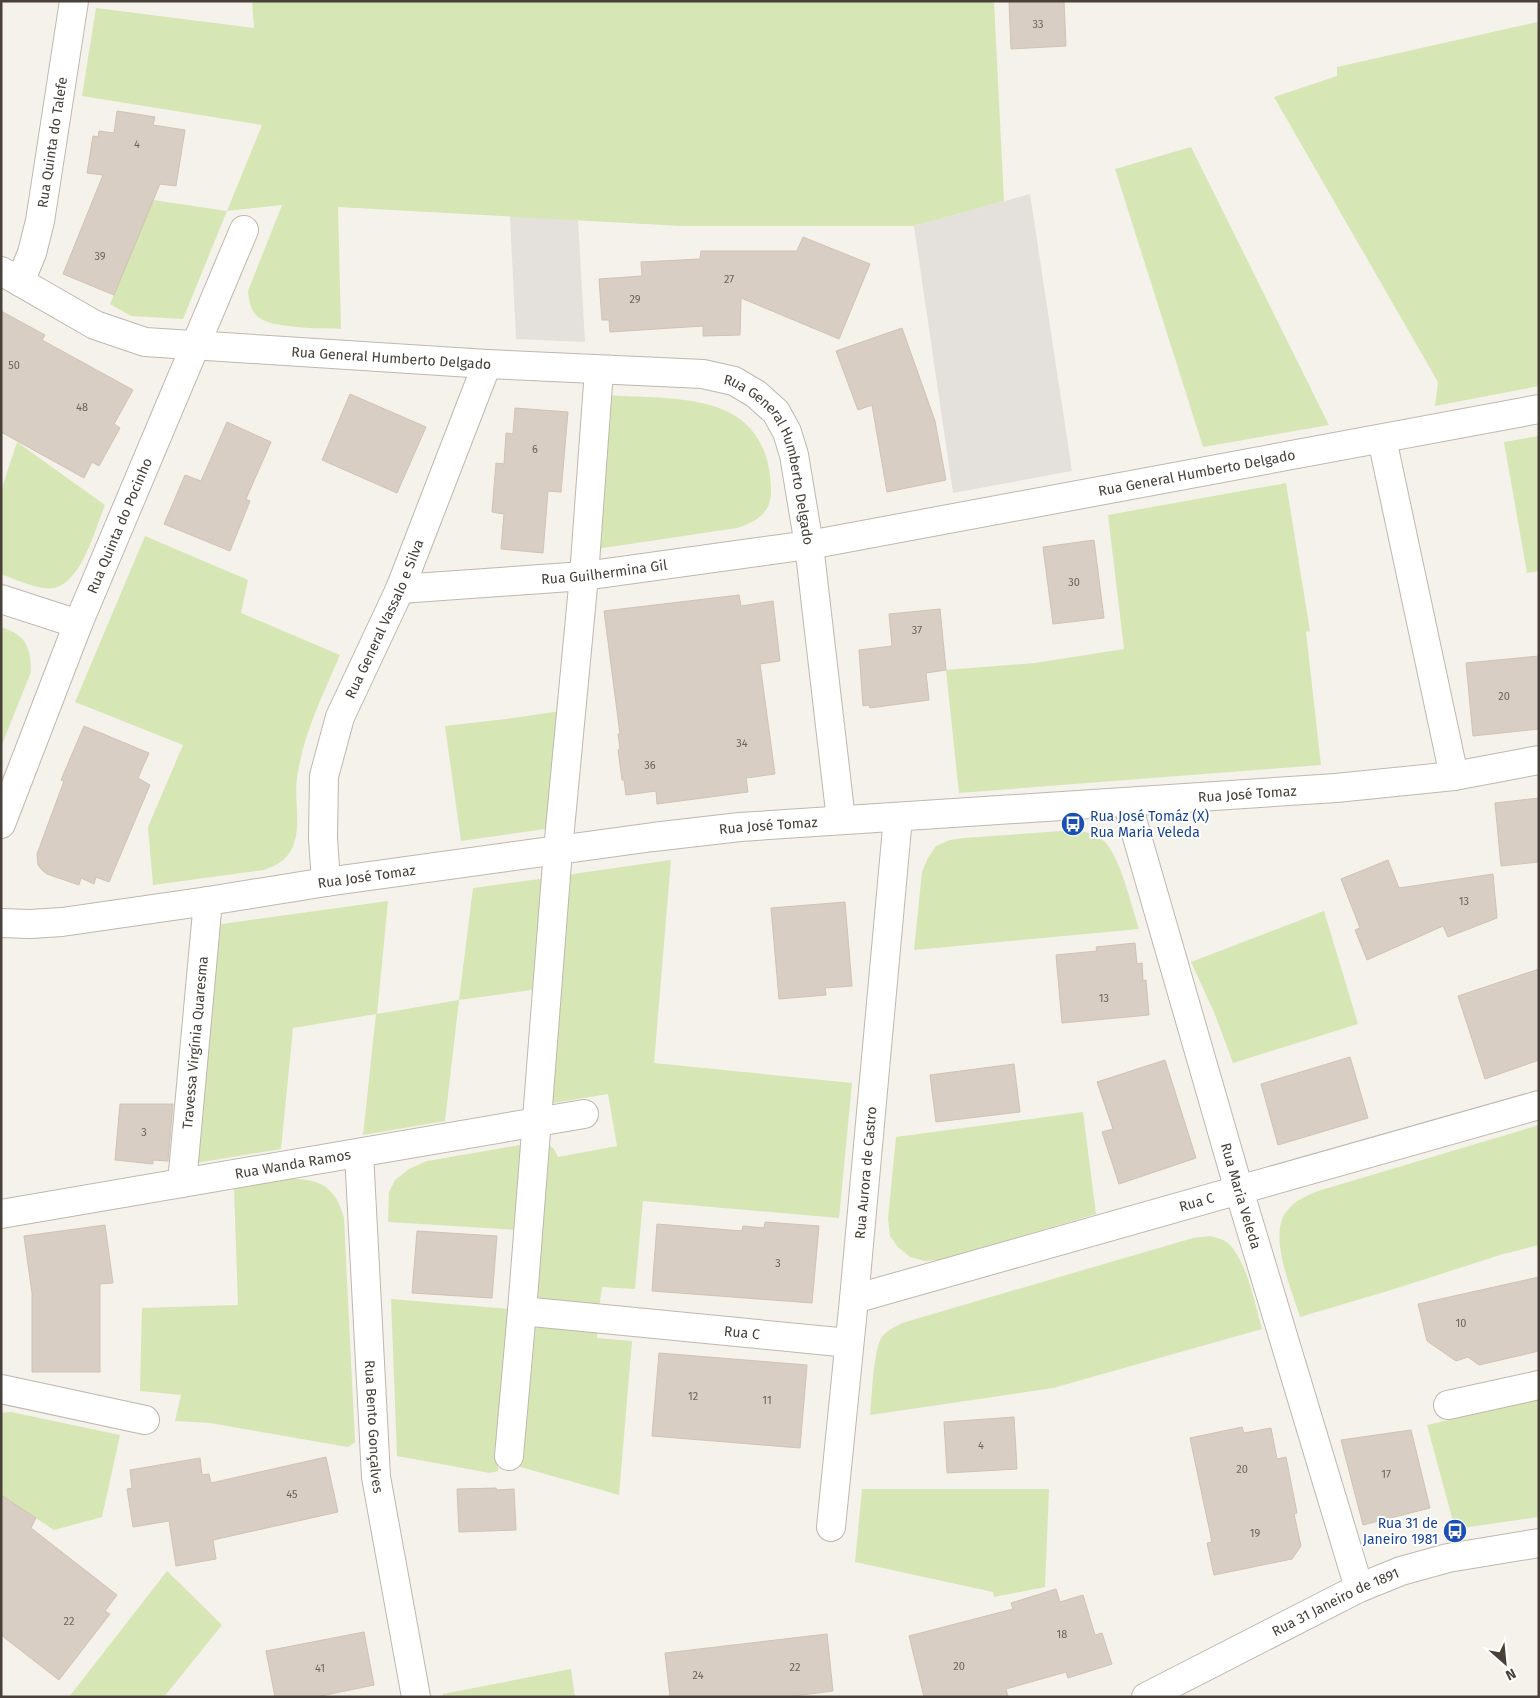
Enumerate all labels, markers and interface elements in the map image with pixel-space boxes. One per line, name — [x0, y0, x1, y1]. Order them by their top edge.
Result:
house number: 33 — [1033, 18, 1043, 31]
street label: Rua Quinta do Talefe — [34, 76, 71, 209]
house number: 4 — [134, 138, 140, 151]
house number: 39 — [94, 250, 106, 263]
house number: 27 — [724, 273, 734, 286]
house number: 29 — [629, 293, 641, 306]
street label: Rua General Humberto Delgado — [291, 343, 492, 373]
house number: 50 — [8, 359, 20, 372]
street label: Rua General Humberto Delgado — [722, 371, 817, 546]
house number: 48 — [76, 401, 88, 414]
house number: 6 — [532, 443, 538, 456]
street label: Rua General Humberto Delgado — [1097, 447, 1297, 500]
street label: Rua Quinta do Pocinho — [84, 455, 156, 596]
street label: Rua General Vassalo e Silva — [342, 537, 427, 701]
street label: Rua Guilhermina Gil — [541, 557, 668, 588]
house number: 30 — [1068, 576, 1080, 589]
house number: 37 — [912, 624, 922, 637]
house number: 20 — [1498, 690, 1510, 703]
house number: 34 — [736, 737, 748, 750]
house number: 36 — [644, 759, 656, 772]
street label: Rua José Tomaz — [1197, 783, 1297, 806]
place label: Rua José Tomáz (X) Rua Maria Veleda — [1090, 808, 1209, 841]
bus stop icon: Rua José Tomáz (X) Rua Maria Veleda — [1060, 811, 1086, 837]
street label: Rua José Tomaz — [718, 814, 818, 838]
street label: Rua José Tomaz — [316, 862, 417, 892]
house number: 13 — [1459, 895, 1469, 908]
street label: Travessa Virgínia Quaresma — [179, 955, 212, 1130]
house number: 13 — [1099, 992, 1109, 1005]
street label: Rua Aurora de Castro — [852, 1106, 881, 1240]
house number: 3 — [141, 1126, 147, 1139]
street label: Rua Maria Veleda — [1217, 1141, 1264, 1251]
street label: Rua Wanda Ramos — [234, 1146, 353, 1183]
street label: Rua C — [1177, 1189, 1216, 1216]
house number: 3 — [775, 1257, 781, 1270]
house number: 10 — [1456, 1317, 1466, 1330]
street label: Rua C — [723, 1323, 761, 1343]
street label: Rua Bento Gonçalves — [361, 1360, 387, 1495]
house number: 12 — [688, 1390, 698, 1403]
house number: 11 — [762, 1394, 772, 1407]
house number: 4 — [978, 1439, 984, 1452]
house number: 20 — [1236, 1463, 1248, 1476]
house number: 17 — [1381, 1468, 1391, 1481]
house number: 45 — [286, 1488, 298, 1501]
place label: Rua 31 de Janeiro 1981 — [1363, 1515, 1438, 1548]
bus stop icon: Rua 31 de Janeiro 1981 — [1442, 1518, 1468, 1544]
house number: 19 — [1250, 1527, 1260, 1540]
street label: Rua 31 Janeiro de 1891 — [1269, 1565, 1402, 1640]
house number: 22 — [64, 1615, 74, 1628]
house number: 18 — [1057, 1628, 1067, 1641]
north arrow — [1480, 1638, 1530, 1688]
house number: 20 — [953, 1660, 965, 1673]
house number: 22 — [790, 1661, 800, 1674]
house number: 41 — [315, 1662, 325, 1675]
text: N — [1503, 1664, 1519, 1684]
house number: 24 — [693, 1669, 704, 1682]

